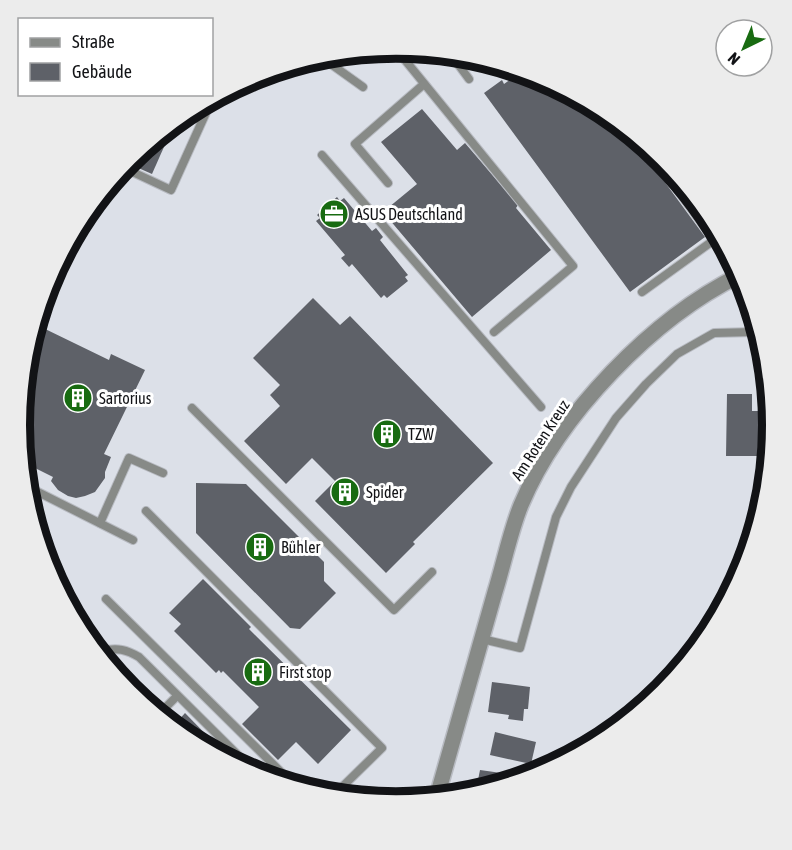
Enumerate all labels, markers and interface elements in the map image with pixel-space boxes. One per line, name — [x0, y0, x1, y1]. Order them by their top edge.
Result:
legend — [18, 18, 213, 96]
north arrow — [714, 18, 774, 78]
text: Straße — [72, 31, 115, 52]
text: N — [724, 49, 743, 69]
text: Gebäude — [72, 61, 132, 82]
office icon: ASUS Deutschland — [318, 198, 350, 230]
place label: ASUS Deutschland — [355, 205, 463, 223]
building icon: Sartorius — [62, 382, 94, 414]
place label: Sartorius — [99, 389, 152, 407]
street label: Am Roten Kreuz — [507, 396, 573, 484]
building icon: TZW — [371, 418, 403, 450]
place label: TZW — [408, 425, 434, 443]
building icon: Spider — [329, 476, 361, 508]
place label: Spider — [366, 483, 404, 502]
building icon: Bühler — [244, 531, 276, 563]
place label: Bühler — [281, 538, 320, 556]
building icon: First stop — [242, 656, 274, 688]
place label: First stop — [279, 663, 332, 682]

